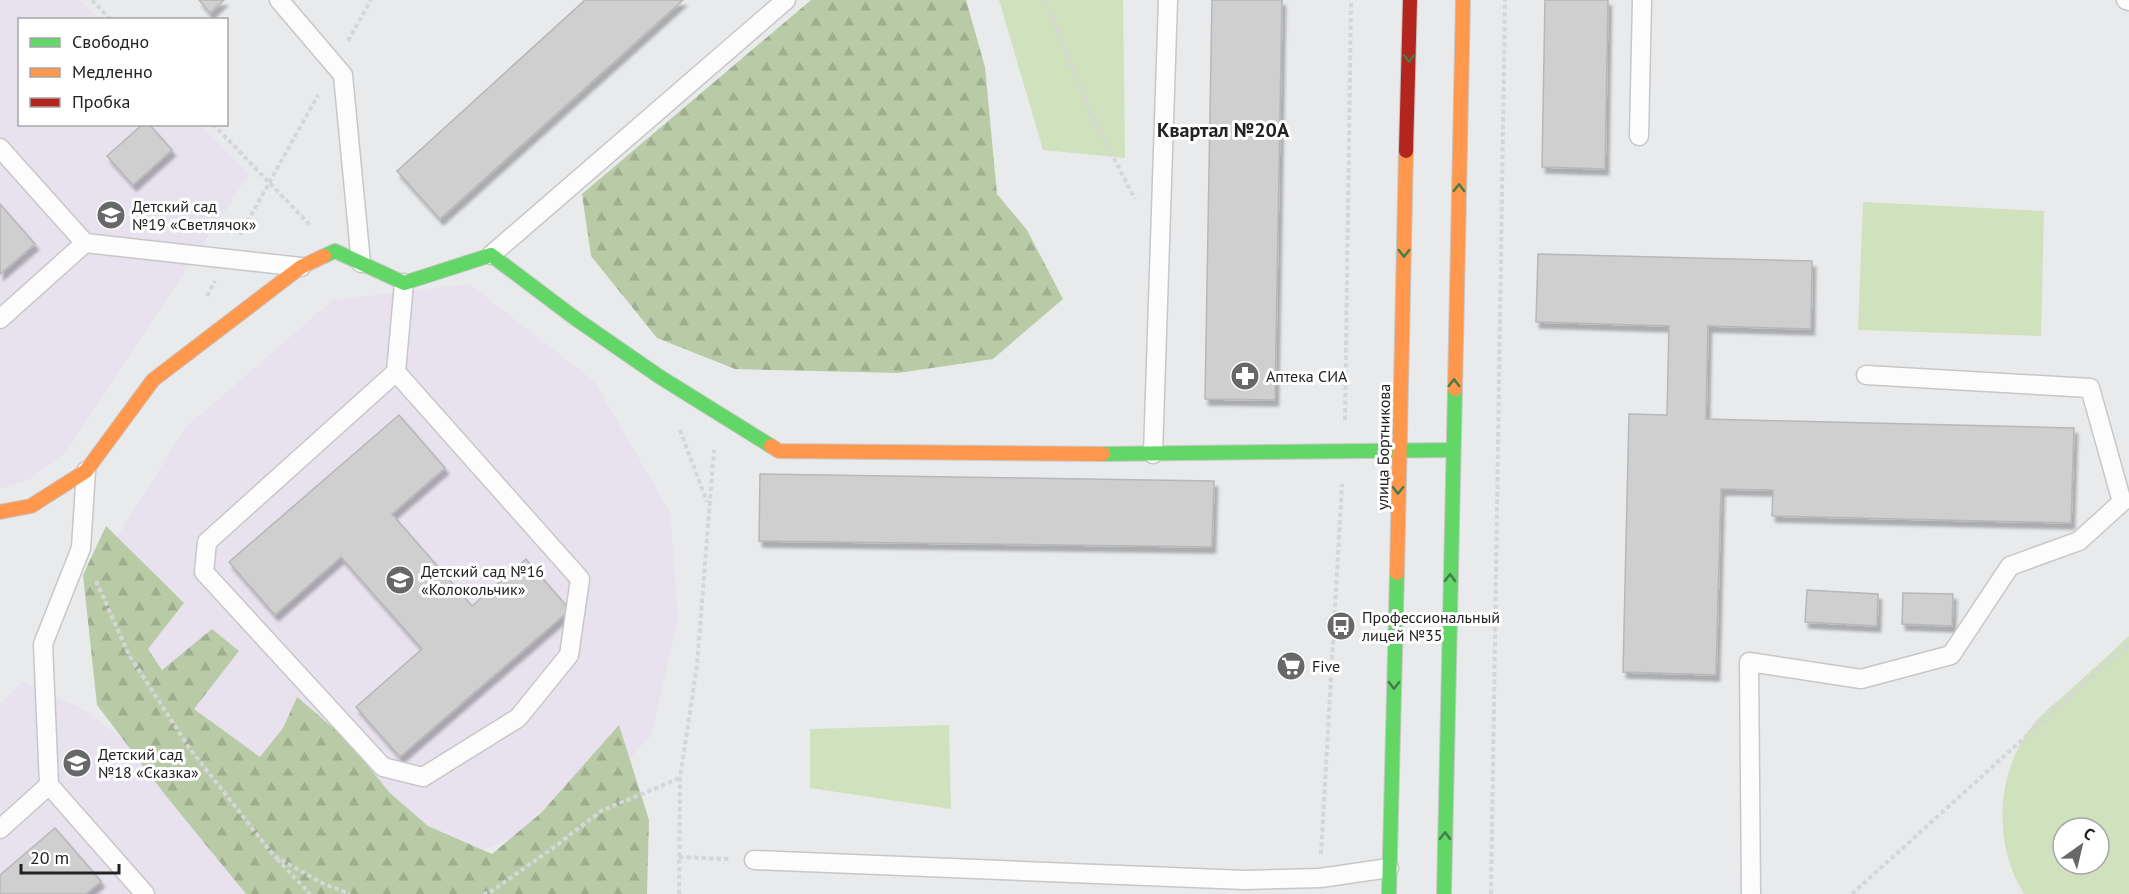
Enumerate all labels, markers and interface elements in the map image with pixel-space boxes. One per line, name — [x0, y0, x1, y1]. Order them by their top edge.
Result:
legend — [18, 18, 228, 126]
text: Свободно — [72, 30, 149, 53]
one-way arrow — [1402, 54, 1415, 63]
text: Медленно — [72, 60, 153, 83]
text: Пробка — [72, 90, 130, 113]
district label: Квартал №20А — [1157, 117, 1290, 143]
one-way arrow — [1452, 183, 1465, 192]
place label: Детский сад №19 «Светлячок» — [132, 196, 257, 234]
school or university icon: Детский сад №19 «Светлячок» — [95, 199, 127, 231]
one-way arrow — [1397, 249, 1410, 258]
pharmacy icon: Аптека СИА — [1229, 360, 1261, 392]
place label: Аптека СИА — [1266, 366, 1348, 386]
one-way arrow — [1448, 378, 1461, 387]
street label: улица Бортникова — [1372, 384, 1394, 510]
one-way arrow — [1392, 486, 1404, 495]
place label: Детский сад №16 «Колокольчик» — [421, 561, 544, 599]
school or university icon: Детский сад №16 «Колокольчик» — [384, 564, 416, 596]
one-way arrow — [1444, 573, 1457, 582]
place label: Профессиональный лицей №35 — [1361, 607, 1500, 645]
bus stop icon: Профессиональный лицей №35 — [1325, 610, 1357, 642]
supermarket icon: Five — [1275, 650, 1307, 682]
place label: Five — [1312, 656, 1340, 676]
one-way arrow — [1388, 681, 1400, 690]
place label: Детский сад №18 «Сказка» — [98, 744, 199, 782]
school or university icon: Детский сад №18 «Сказка» — [61, 747, 93, 779]
north arrow — [2051, 816, 2111, 876]
text: С — [2080, 823, 2099, 844]
one-way arrow — [1439, 831, 1451, 840]
scale bar — [21, 837, 118, 875]
text: 20 m — [30, 846, 69, 869]

